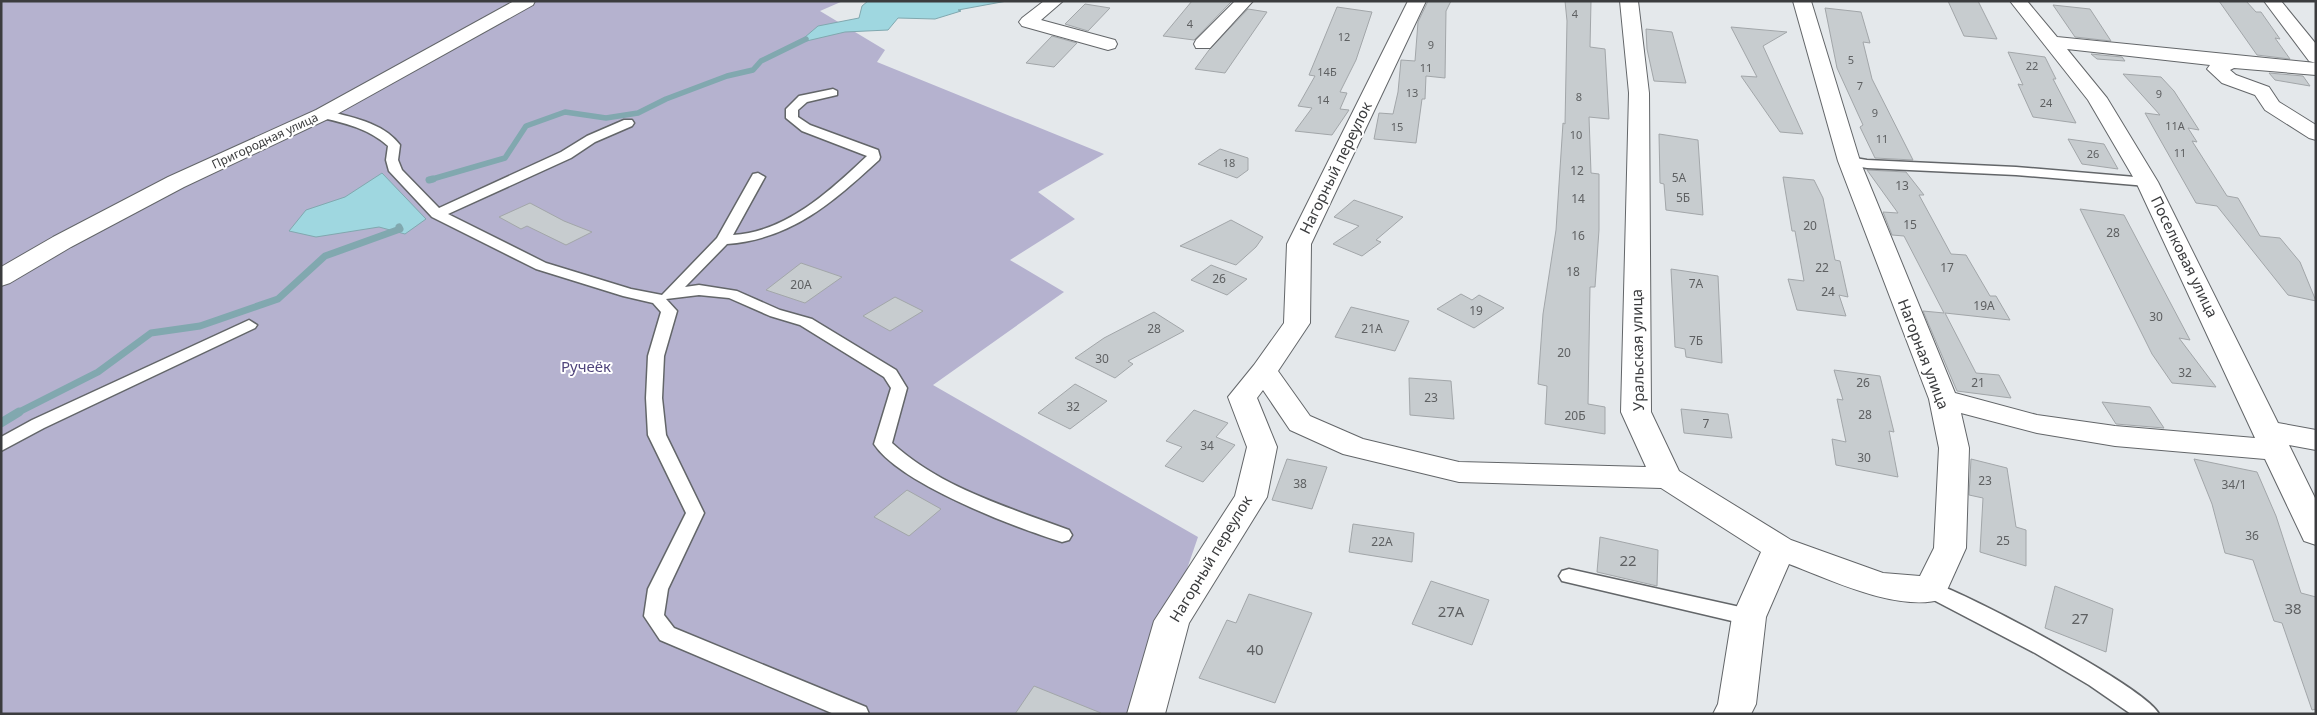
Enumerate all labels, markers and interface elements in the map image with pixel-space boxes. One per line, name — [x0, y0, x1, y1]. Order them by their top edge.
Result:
house number: 4 — [1572, 6, 1579, 21]
house number: 4 — [1187, 16, 1194, 31]
house number: 12 — [1338, 29, 1350, 44]
house number: 9 — [1428, 37, 1434, 52]
house number: 5 — [1848, 52, 1854, 67]
house number: 22 — [2026, 58, 2038, 73]
house number: 11 — [1420, 60, 1432, 75]
house number: 14Б — [1317, 64, 1337, 79]
house number: 7 — [1857, 78, 1863, 93]
house number: 13 — [1406, 85, 1418, 100]
house number: 9 — [2156, 86, 2162, 101]
house number: 8 — [1576, 89, 1582, 104]
house number: 14 — [1317, 92, 1330, 107]
house number: 24 — [2040, 95, 2053, 110]
street label: Нагорный переулок — [1294, 98, 1376, 237]
house number: 9 — [1872, 105, 1878, 120]
street label: Пригородная улица — [209, 108, 321, 173]
house number: 11А — [2165, 118, 2186, 133]
house number: 15 — [1391, 119, 1403, 134]
house number: 10 — [1570, 127, 1582, 142]
house number: 11 — [1876, 131, 1888, 146]
house number: 11 — [2174, 145, 2186, 160]
house number: 26 — [2087, 146, 2099, 161]
house number: 18 — [1223, 155, 1235, 170]
house number: 12 — [1570, 162, 1584, 179]
house number: 5А — [1672, 169, 1687, 186]
house number: 13 — [1895, 177, 1909, 194]
house number: 5Б — [1676, 189, 1690, 206]
house number: 14 — [1571, 190, 1585, 207]
street label: Поселковая улица — [2147, 193, 2223, 321]
house number: 15 — [1903, 216, 1917, 233]
house number: 20 — [1803, 217, 1817, 234]
house number: 28 — [2106, 224, 2120, 241]
house number: 16 — [1571, 227, 1585, 244]
house number: 22 — [1815, 259, 1829, 276]
house number: 17 — [1940, 259, 1954, 276]
house number: 18 — [1566, 263, 1580, 280]
house number: 26 — [1212, 270, 1226, 287]
house number: 7А — [1689, 275, 1704, 292]
house number: 20А — [790, 276, 812, 293]
house number: 24 — [1821, 283, 1835, 300]
street label: Уральская улица — [1626, 289, 1648, 411]
street label: Нагорная улица — [1894, 296, 1954, 412]
house number: 19А — [1973, 297, 1995, 314]
house number: 19 — [1469, 302, 1483, 319]
house number: 30 — [2149, 308, 2163, 325]
house number: 28 — [1147, 320, 1161, 337]
house number: 21А — [1361, 320, 1383, 337]
house number: 7Б — [1689, 332, 1703, 349]
house number: 20 — [1557, 344, 1571, 361]
house number: 30 — [1095, 350, 1109, 367]
park label: Ручеёк — [561, 356, 611, 376]
house number: 32 — [2178, 364, 2192, 381]
house number: 26 — [1856, 374, 1870, 391]
house number: 21 — [1971, 374, 1985, 391]
house number: 23 — [1424, 389, 1438, 406]
house number: 32 — [1066, 398, 1080, 415]
house number: 28 — [1858, 406, 1872, 423]
house number: 20Б — [1564, 407, 1586, 424]
house number: 7 — [1703, 415, 1710, 432]
house number: 34 — [1200, 437, 1214, 454]
house number: 30 — [1857, 449, 1871, 466]
house number: 23 — [1978, 472, 1992, 489]
house number: 38 — [1293, 475, 1307, 492]
house number: 34/1 — [2221, 476, 2247, 493]
street label: Нагорный переулок — [1164, 491, 1256, 626]
house number: 36 — [2245, 527, 2259, 544]
house number: 25 — [1996, 532, 2010, 549]
house number: 22А — [1371, 533, 1393, 550]
house number: 22 — [1619, 550, 1637, 570]
house number: 38 — [2284, 598, 2302, 618]
house number: 27А — [1438, 601, 1465, 621]
house number: 27 — [2071, 608, 2089, 628]
house number: 40 — [1246, 639, 1264, 659]

